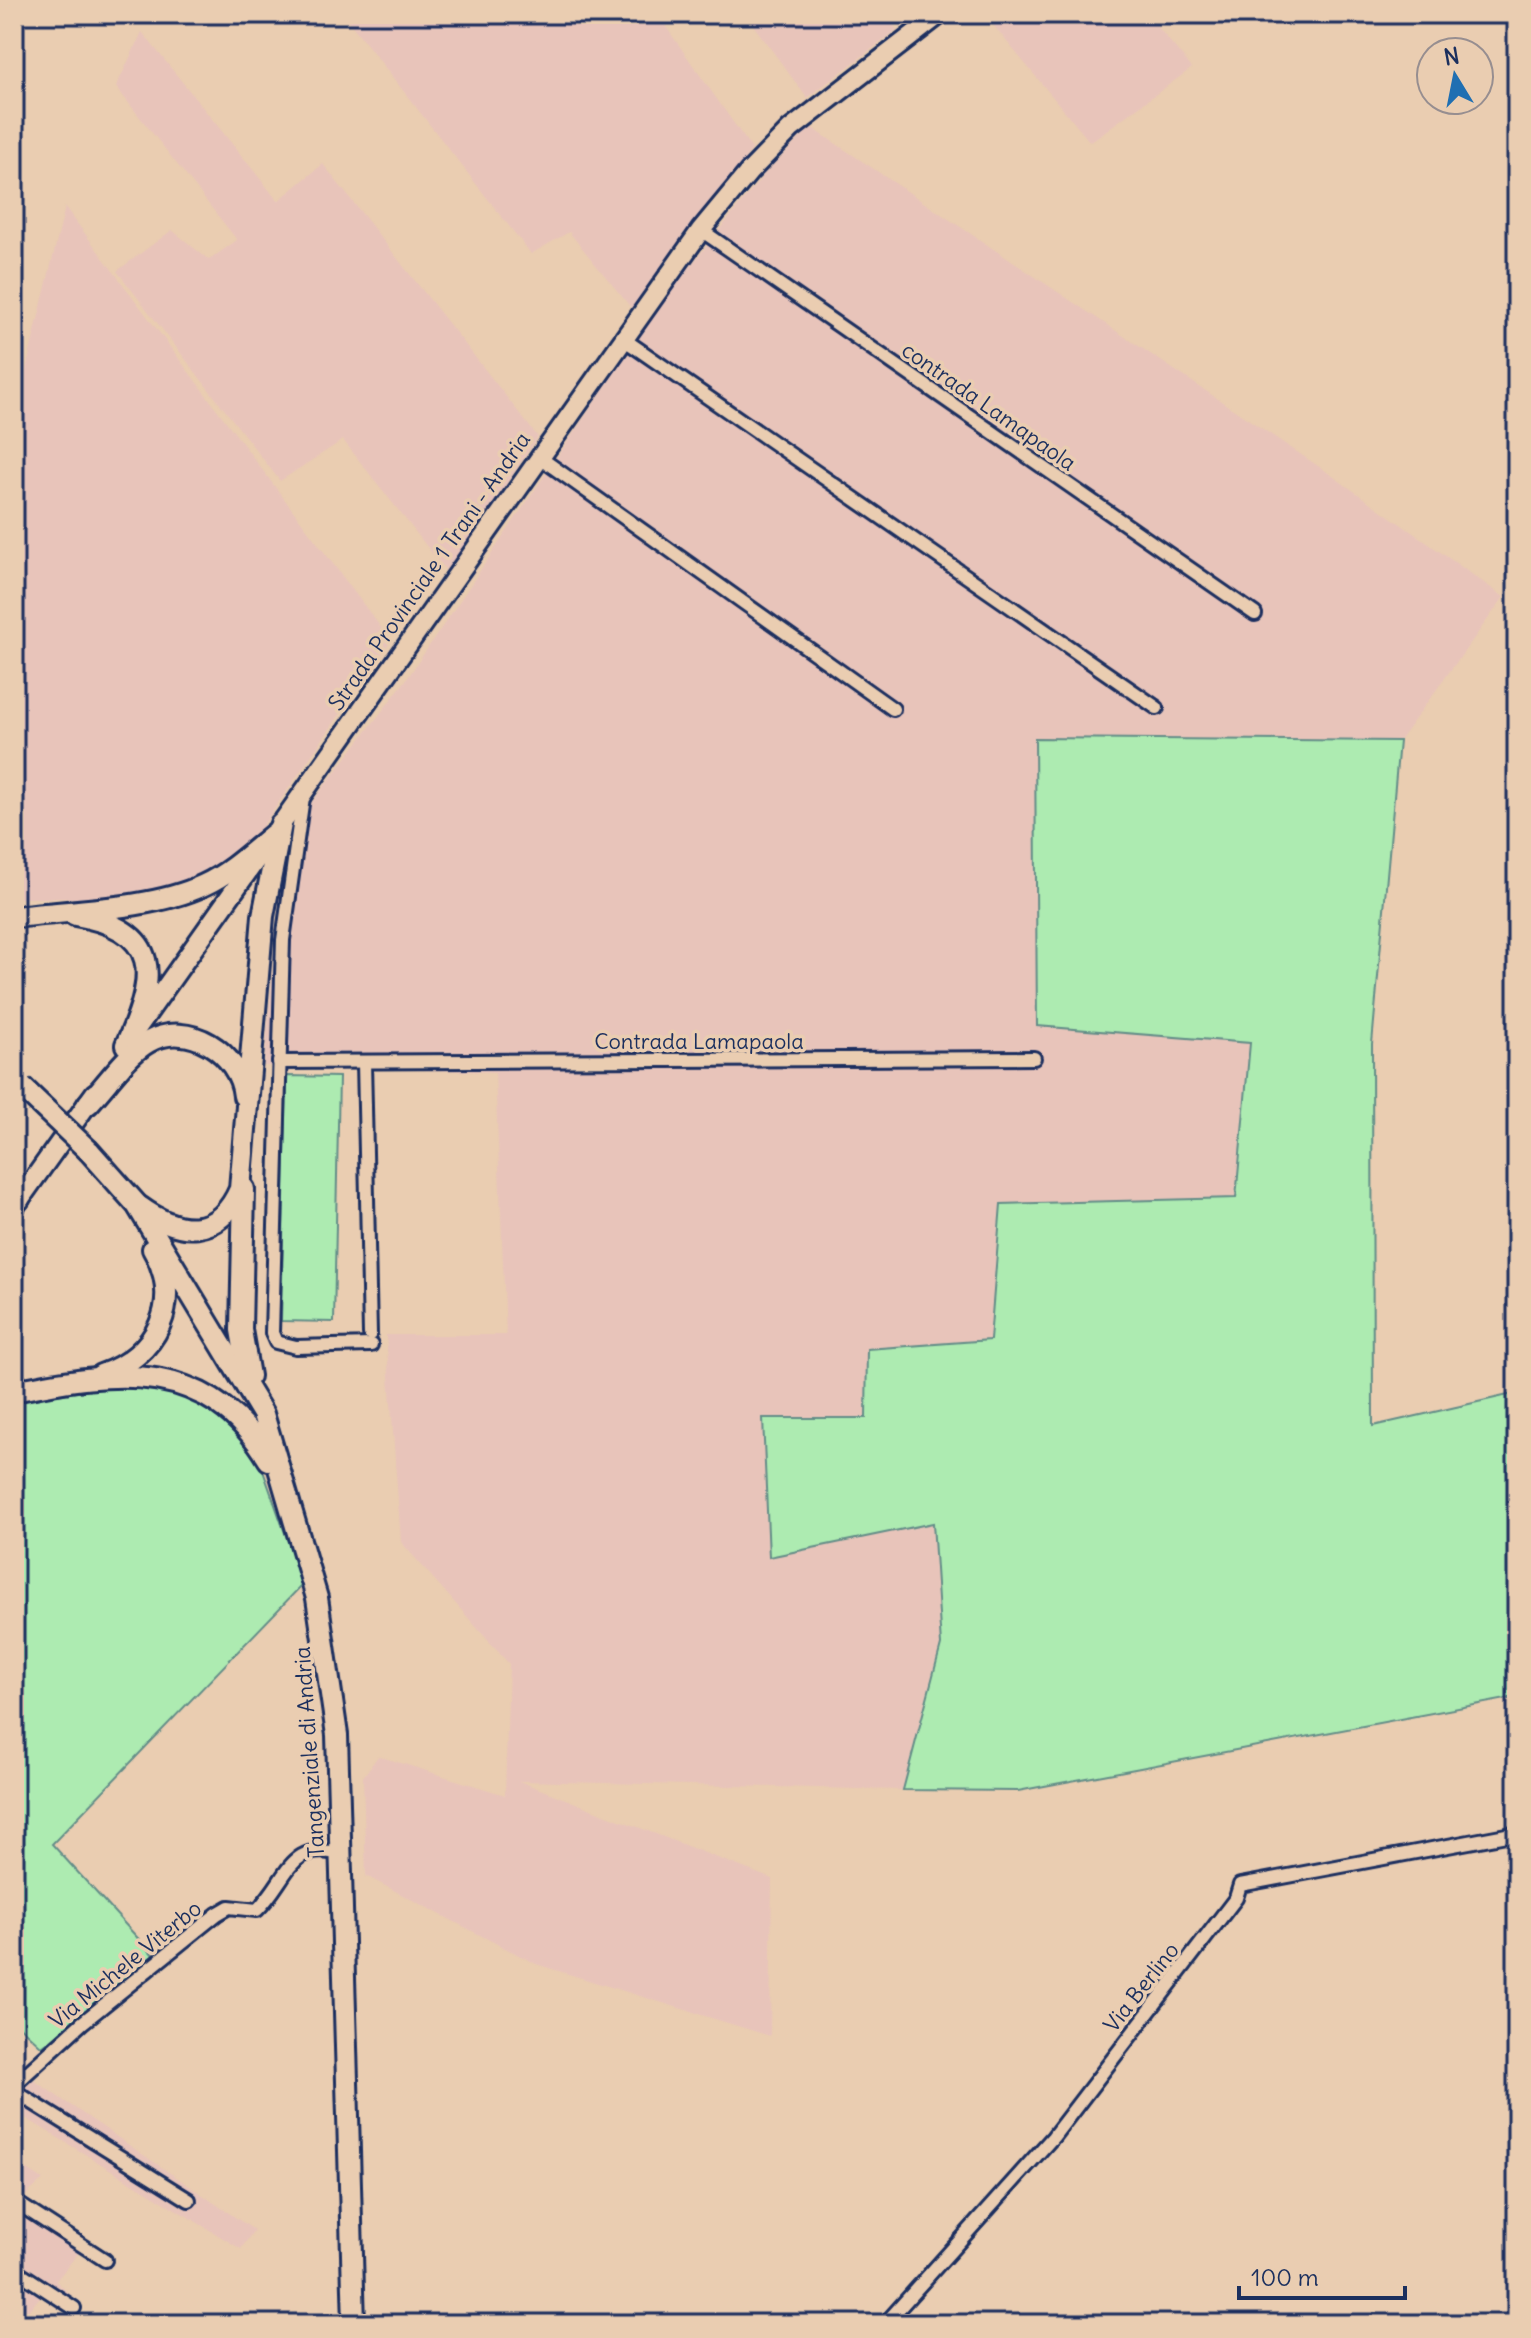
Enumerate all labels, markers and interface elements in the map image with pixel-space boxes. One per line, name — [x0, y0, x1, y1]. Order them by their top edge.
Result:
north arrow — [1415, 36, 1495, 116]
text: N — [1442, 41, 1461, 71]
street label: contrada Lamapaola — [896, 335, 1082, 477]
street label: Strada Provinciale 1 Trani - Andria — [322, 426, 536, 716]
street label: Contrada Lamapaola — [594, 1027, 804, 1055]
street label: Tangenziale di Andria — [288, 1645, 330, 1859]
street label: Via Michele Viterbo — [43, 1894, 207, 2034]
street label: Via Berlino — [1097, 1936, 1185, 2038]
scale bar — [1239, 2250, 1405, 2300]
text: 100 m — [1251, 2262, 1319, 2292]

